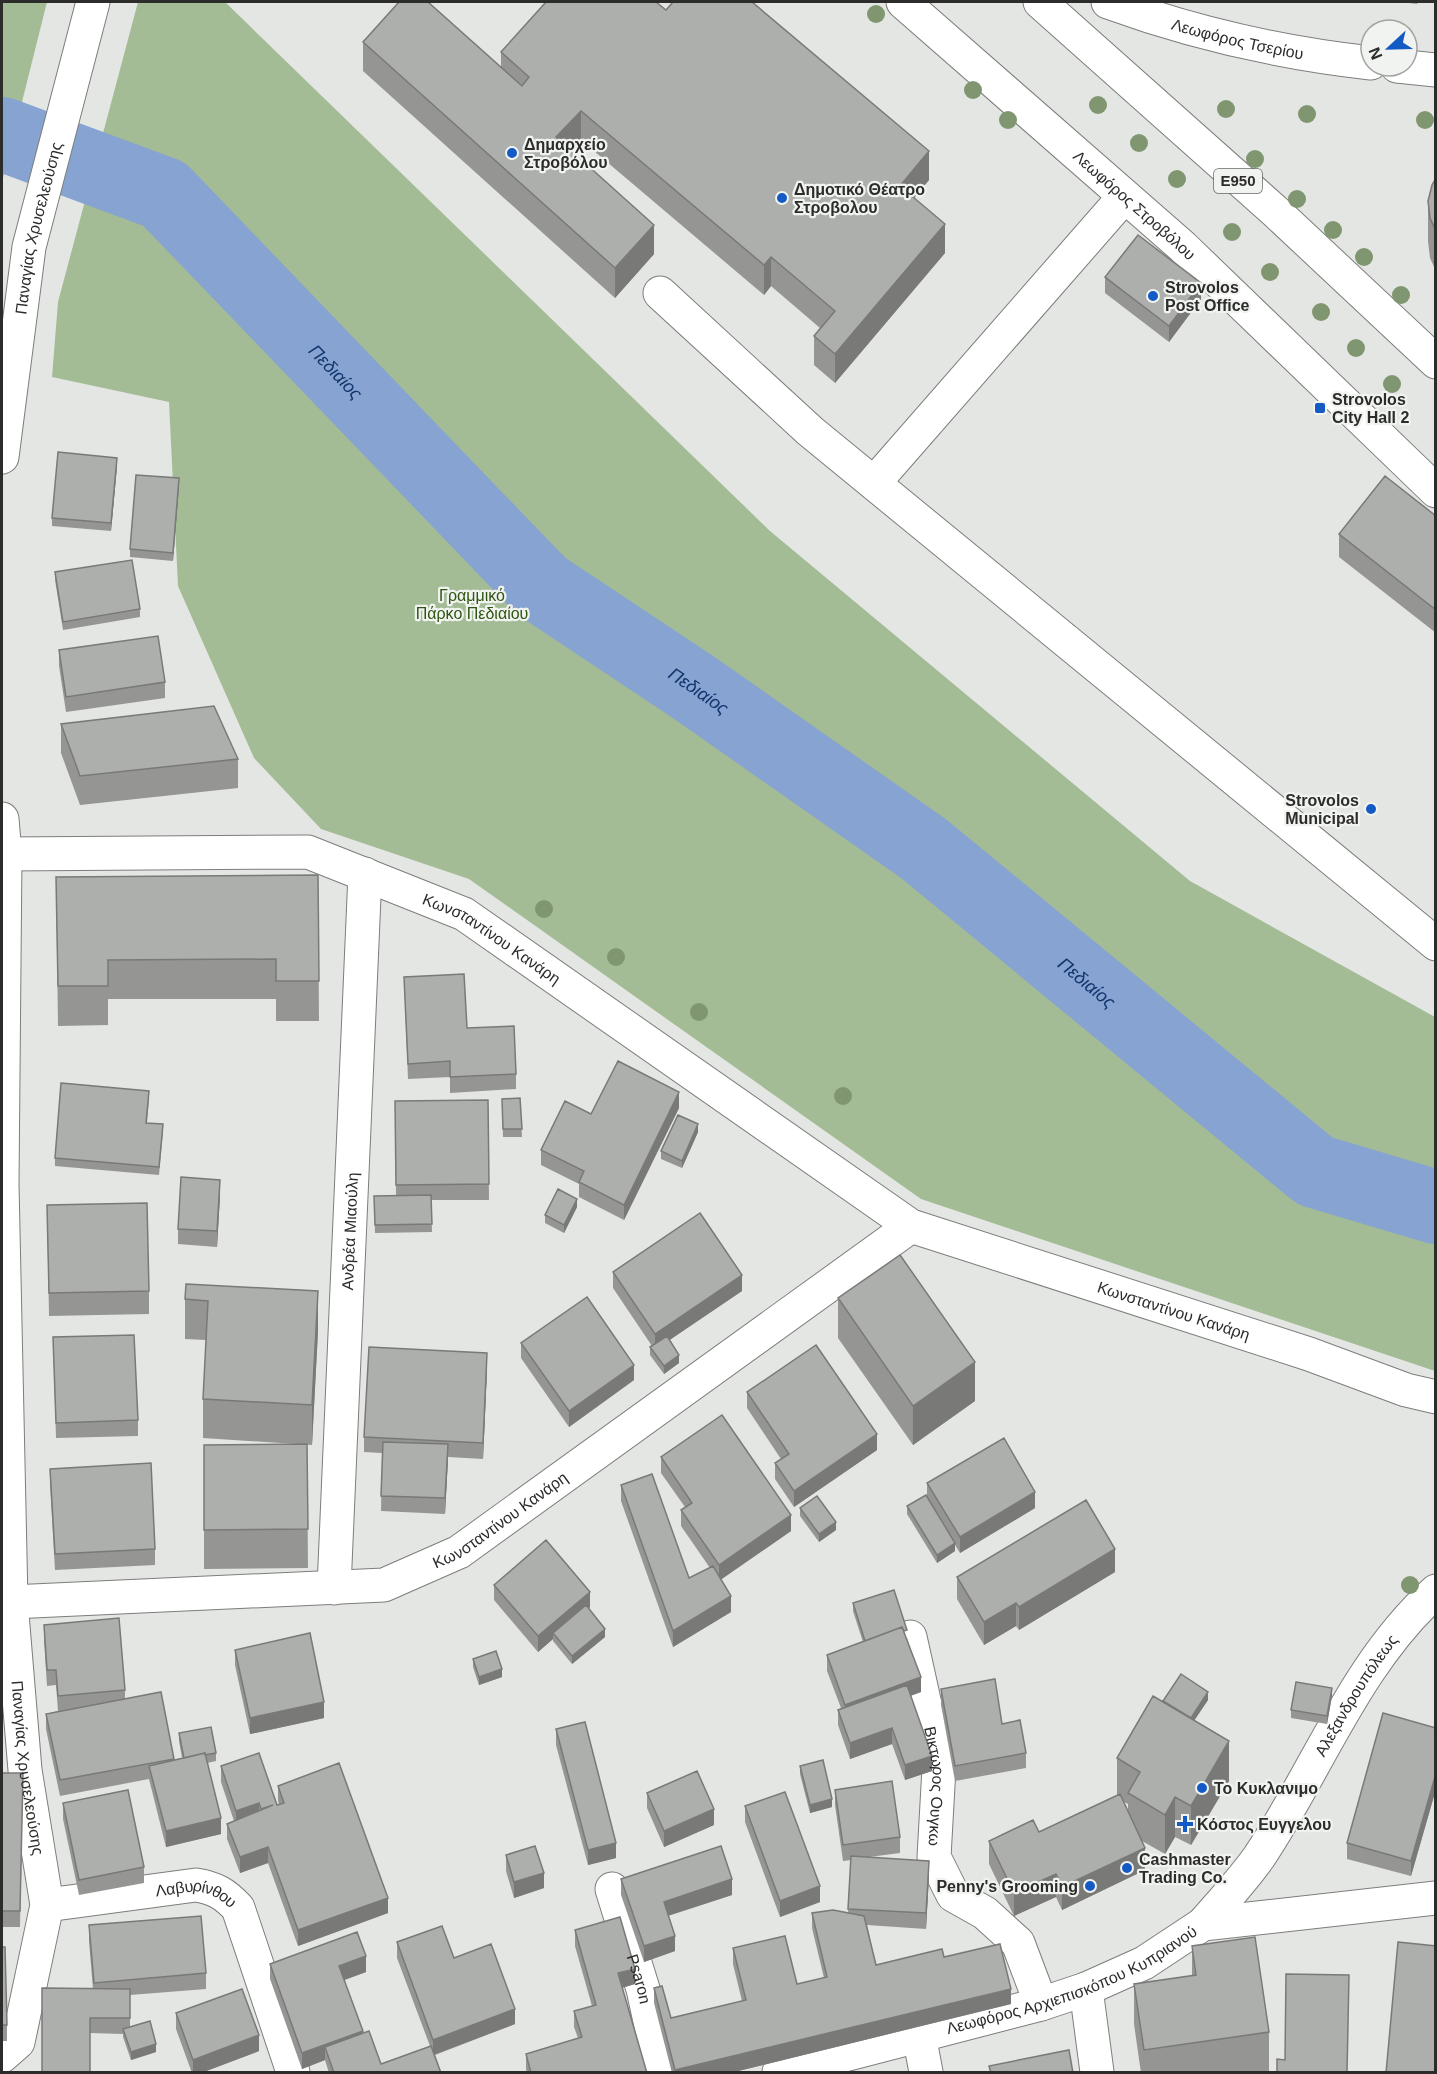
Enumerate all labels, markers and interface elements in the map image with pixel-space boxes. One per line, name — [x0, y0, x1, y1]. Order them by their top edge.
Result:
street label: Λεωφόρος Τσερίου — [1170, 15, 1305, 62]
north arrow — [1359, 18, 1419, 78]
text: N — [1366, 45, 1386, 62]
place label: Δημαρχείο Στροβόλου — [524, 136, 607, 171]
street label: Παναγίας Χρυσελεούσης — [12, 140, 65, 315]
marker: Δημαρχείο Στροβόλου — [505, 146, 519, 160]
street label: Λεωφόρος Στροβόλου — [1070, 147, 1199, 263]
road number: E950 — [1214, 169, 1262, 193]
place label: Δημοτικό Θέατρο Στροβολου — [794, 181, 925, 216]
marker: Δημοτικό Θέατρο Στροβολου — [775, 191, 789, 205]
place label: Strovolos Post Office — [1165, 279, 1250, 314]
marker: Strovolos Post Office — [1146, 289, 1160, 303]
water label: Πεδιαίος — [305, 341, 366, 404]
place label: Strovolos City Hall 2 — [1332, 391, 1409, 426]
marker: Strovolos City Hall 2 — [1313, 401, 1327, 415]
park label: Γραμμικό Πάρκο Πεδιαίου — [416, 587, 528, 622]
water label: Πεδιαίος — [665, 664, 732, 719]
place label: Strovolos Municipal — [1285, 792, 1359, 827]
marker: Strovolos Municipal — [1364, 802, 1378, 816]
street label: Κωνσταντίνου Κανάρη — [420, 891, 563, 988]
water label: Πεδιαίος — [1054, 954, 1119, 1012]
street label: Ανδρέα Μιαούλη — [339, 1172, 361, 1291]
street label: Κωνσταντίνου Κανάρη — [1095, 1279, 1252, 1343]
street label: Κωνσταντίνου Κανάρη — [430, 1469, 571, 1571]
street label: Αλεξανδρουπόλεως — [1312, 1631, 1401, 1759]
street label: Παναγίας Χρυσελεούσης — [9, 1680, 47, 1857]
street label: Βικτωρος Ουγκω — [921, 1725, 947, 1846]
place label: Το Κυκλανιμο — [1214, 1780, 1318, 1797]
marker: Το Κυκλανιμο — [1195, 1781, 1209, 1795]
place label: Κόστος Ευγγελου — [1197, 1816, 1331, 1834]
marker: Κόστος Ευγγελου — [1178, 1817, 1192, 1831]
place label: Cashmaster Trading Co. — [1139, 1851, 1231, 1886]
marker: Cashmaster Trading Co. — [1120, 1861, 1134, 1875]
street label: Λαβυρίνθου — [154, 1877, 240, 1911]
place label: Penny's Grooming — [936, 1878, 1078, 1895]
marker: Penny's Grooming — [1083, 1879, 1097, 1893]
street label: Λεωφόρος Αρχιεπισκόπου Κυπριανού — [945, 1923, 1200, 2037]
street label: Psaron — [624, 1952, 654, 2005]

